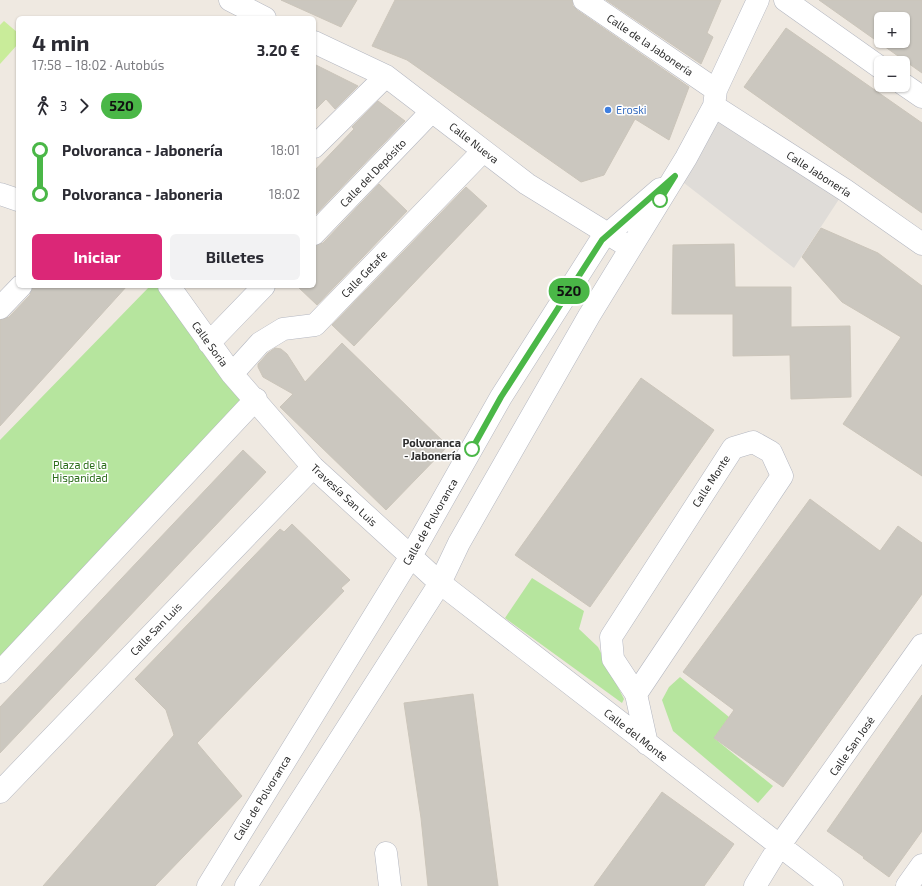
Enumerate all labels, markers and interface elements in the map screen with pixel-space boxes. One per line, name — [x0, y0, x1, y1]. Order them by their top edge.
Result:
street label: Calle de la Jabonería — [605, 11, 696, 78]
map controls — [874, 12, 910, 92]
button: + — [874, 12, 910, 48]
text: 4 min — [32, 29, 89, 55]
text: 3.20 € — [257, 41, 300, 59]
button: − — [874, 56, 910, 92]
text: 17:58 – 18:02 · Autobús — [32, 57, 164, 73]
icon: walk — [32, 95, 54, 117]
icon: forward — [73, 95, 95, 117]
text: 520 — [109, 97, 134, 114]
text: 3 — [60, 98, 67, 114]
place label: Eroski — [616, 103, 647, 116]
marker: Eroski — [603, 105, 613, 115]
street label: Calle Nueva — [447, 119, 502, 166]
street label: Calle del Depósito — [337, 136, 408, 209]
text: Polvoranca - Jabonería — [62, 141, 223, 159]
text: 18:01 — [271, 142, 300, 158]
street label: Calle Jabonería — [784, 148, 854, 199]
text: Polvoranca - Jaboneria — [62, 185, 223, 203]
text: 18:02 — [269, 186, 300, 202]
unlabelled marker — [652, 192, 668, 208]
button: Iniciar — [32, 234, 162, 280]
button: Billetes — [170, 234, 300, 280]
street label: Calle Getafe — [338, 247, 389, 300]
line badge: 520 — [546, 278, 592, 304]
text: 520 — [557, 282, 581, 299]
street label: Calle Soria — [190, 319, 231, 369]
place label: Polvoranca - Jabonería — [402, 436, 461, 462]
marker: Polvoranca - Jabonería — [464, 441, 480, 457]
street label: Calle Monte — [689, 452, 732, 509]
park label: Plaza de la Hispanidad — [52, 458, 108, 484]
street label: Travesía San Luis — [309, 461, 380, 529]
street label: Calle de Polvoranca — [399, 476, 460, 567]
street label: Calle San Luis — [127, 599, 184, 658]
street label: Calle del Monte — [602, 706, 671, 764]
street label: Calle San José — [826, 713, 877, 778]
street label: Calle de Polvoranca — [230, 753, 293, 843]

